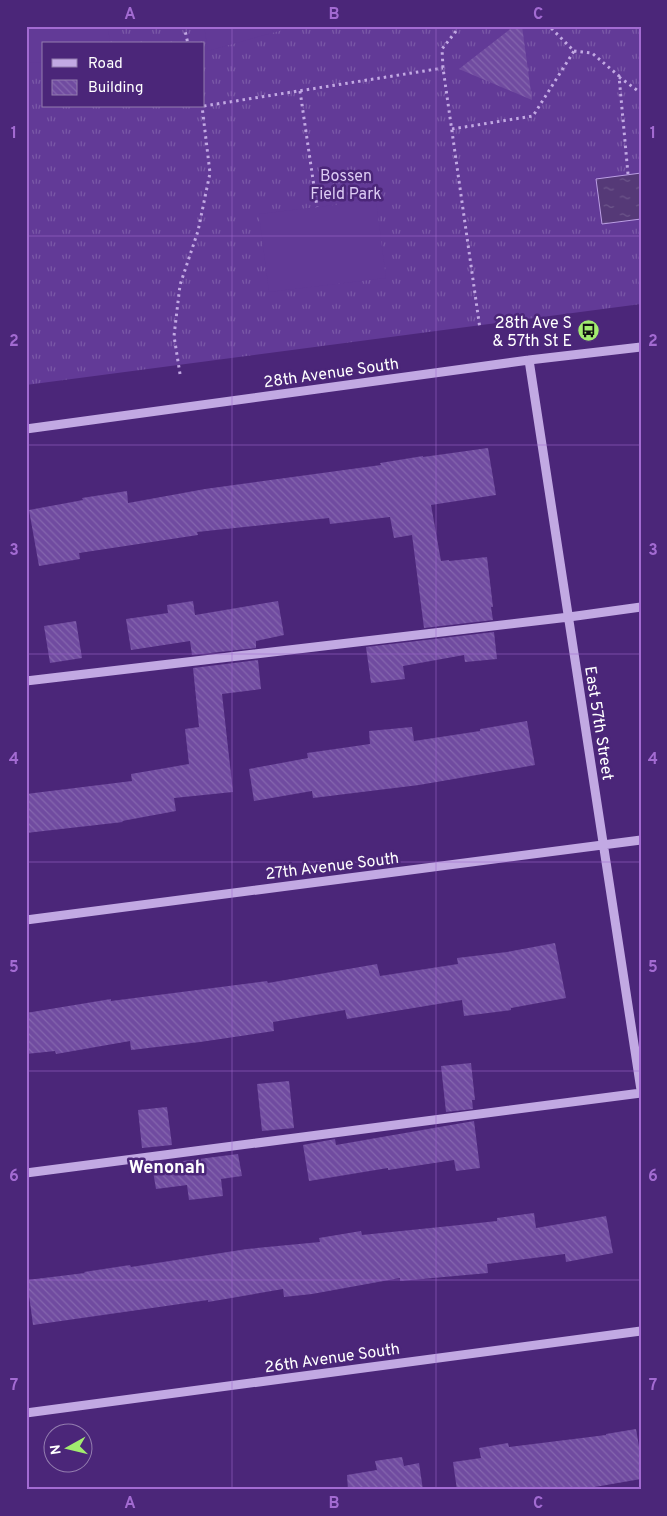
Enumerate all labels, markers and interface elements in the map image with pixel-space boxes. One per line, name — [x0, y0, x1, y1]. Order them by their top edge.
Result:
text: A — [124, 5, 136, 25]
text: B — [328, 5, 340, 25]
text: C — [533, 5, 543, 25]
legend — [42, 42, 205, 108]
text: Road — [88, 55, 123, 74]
text: Building — [88, 79, 143, 98]
text: 1 — [11, 124, 17, 144]
text: 1 — [650, 124, 656, 144]
park label: Bossen Field Park — [310, 167, 382, 205]
place label: 28th Ave S & 57th St E — [492, 314, 572, 352]
bus stop icon: 28th Ave S & 57th St E — [576, 319, 600, 343]
text: 2 — [9, 332, 19, 352]
text: 2 — [648, 332, 658, 352]
street label: 28th Avenue South — [262, 355, 400, 393]
text: 3 — [9, 541, 19, 561]
text: 3 — [648, 541, 658, 561]
street label: East 57th Street — [579, 665, 617, 782]
text: 4 — [9, 750, 19, 770]
text: 4 — [648, 750, 658, 770]
street label: 27th Avenue South — [264, 849, 400, 885]
text: 5 — [9, 958, 19, 978]
text: 5 — [648, 958, 658, 978]
district label: Wenonah — [129, 1157, 205, 1180]
text: 6 — [9, 1167, 19, 1187]
text: 6 — [648, 1167, 658, 1187]
street label: 26th Avenue South — [263, 1340, 401, 1378]
text: 7 — [10, 1376, 18, 1396]
text: 7 — [649, 1376, 657, 1396]
north arrow — [42, 1424, 92, 1474]
text: N — [47, 1443, 66, 1456]
text: A — [124, 1494, 136, 1514]
text: B — [328, 1494, 340, 1514]
text: C — [533, 1494, 543, 1514]

